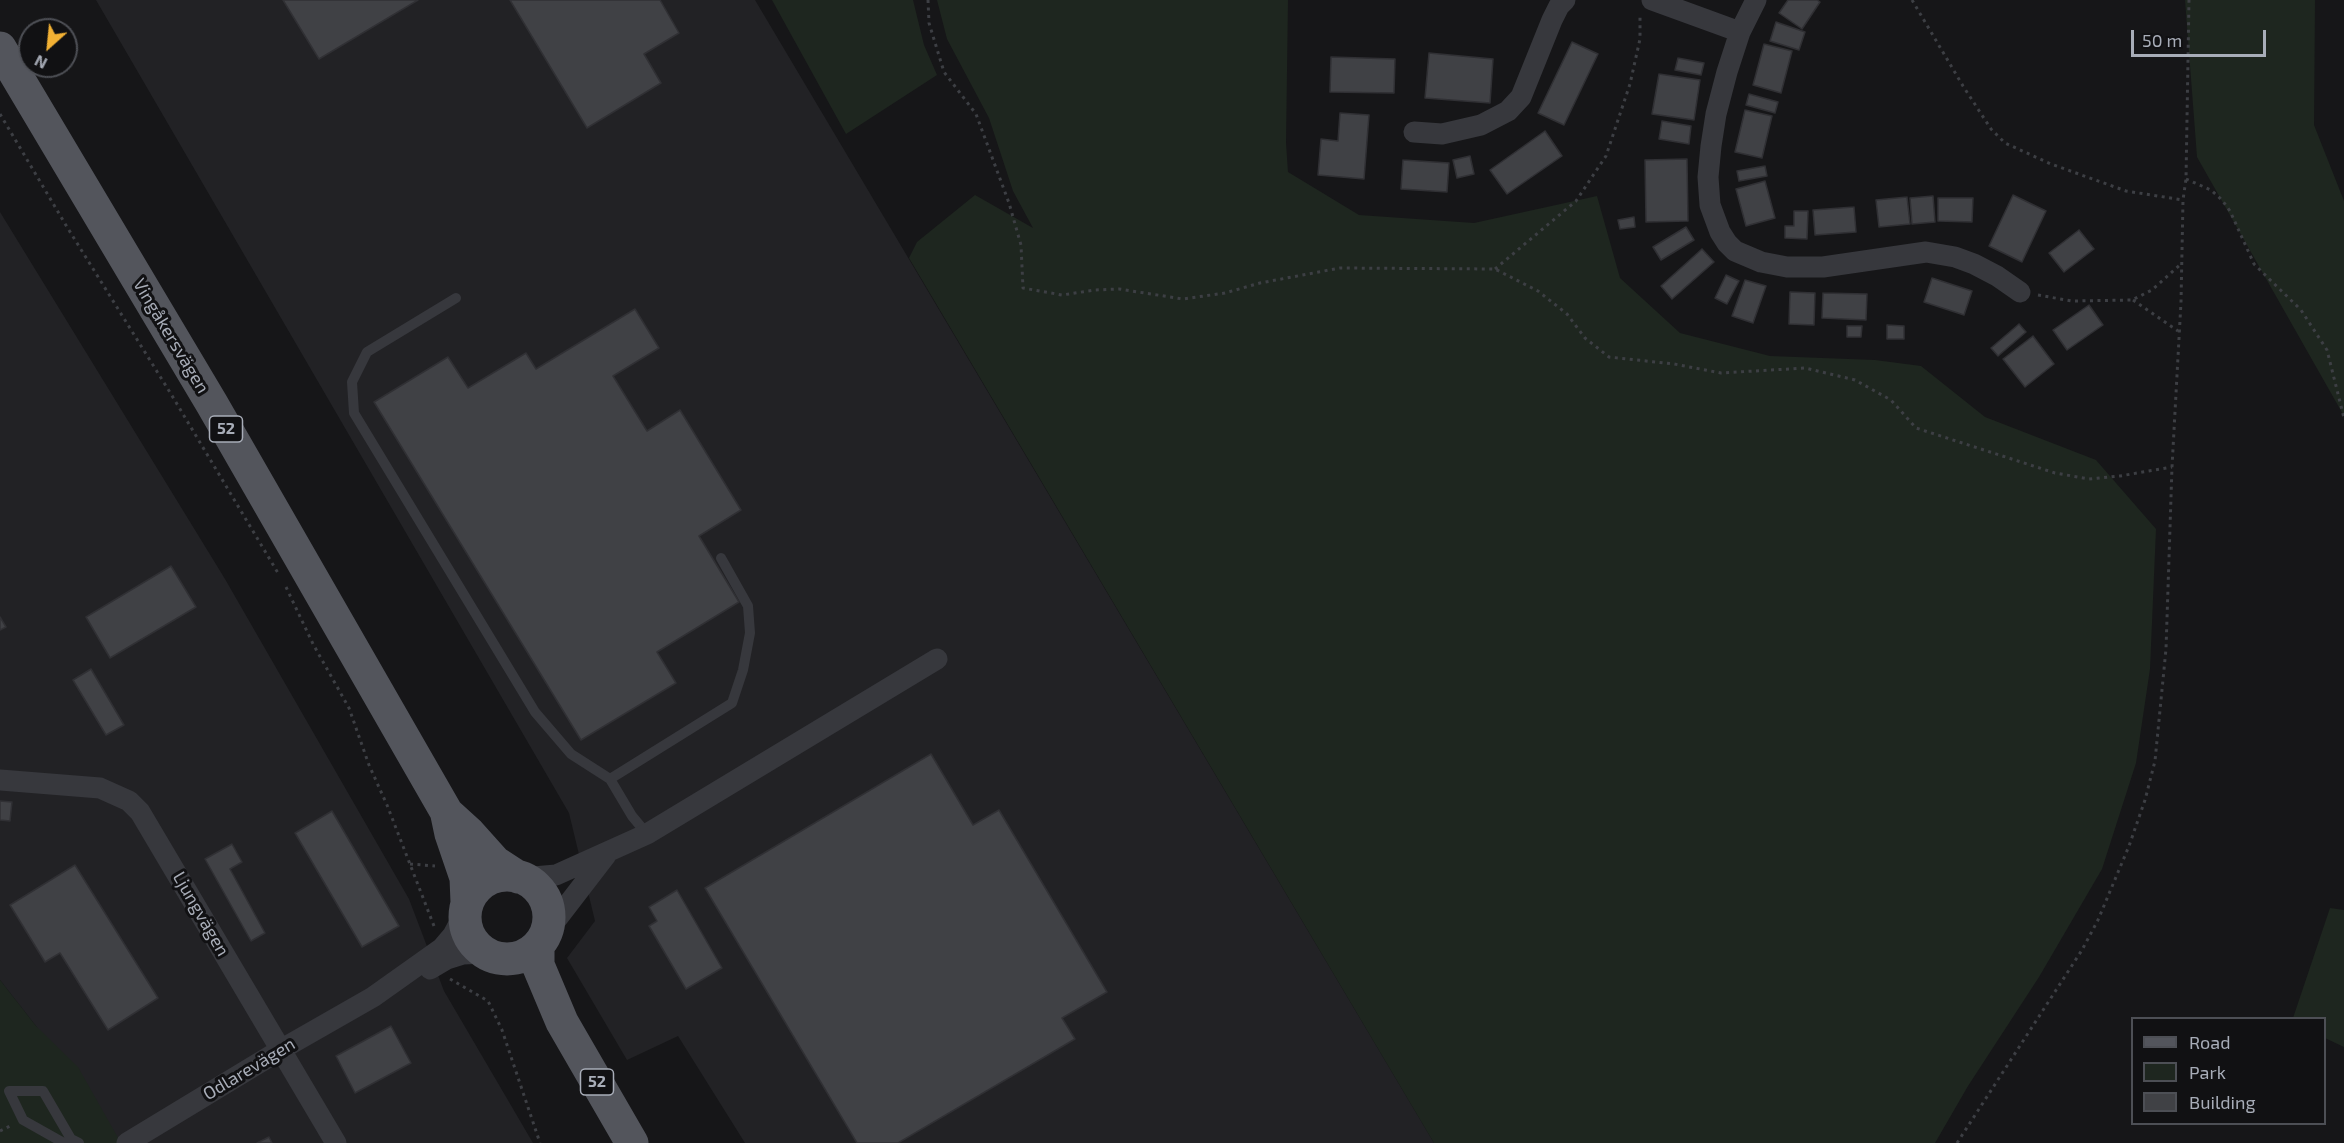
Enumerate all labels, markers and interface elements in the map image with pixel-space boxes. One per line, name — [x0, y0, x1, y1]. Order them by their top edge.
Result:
north arrow — [18, 18, 78, 78]
scale bar — [2134, 18, 2269, 56]
text: 50 m — [2142, 29, 2182, 51]
text: N — [31, 52, 50, 74]
street label: Vingåkersvägen — [128, 275, 214, 397]
road number: 52 — [210, 416, 242, 442]
street label: Ljungvägen — [168, 868, 234, 960]
legend — [2131, 1017, 2326, 1125]
text: Road — [2189, 1031, 2230, 1053]
street label: Odlarevägen — [199, 1033, 299, 1105]
text: Park — [2189, 1061, 2226, 1083]
road number: 52 — [580, 1069, 614, 1095]
text: Building — [2189, 1091, 2256, 1113]

